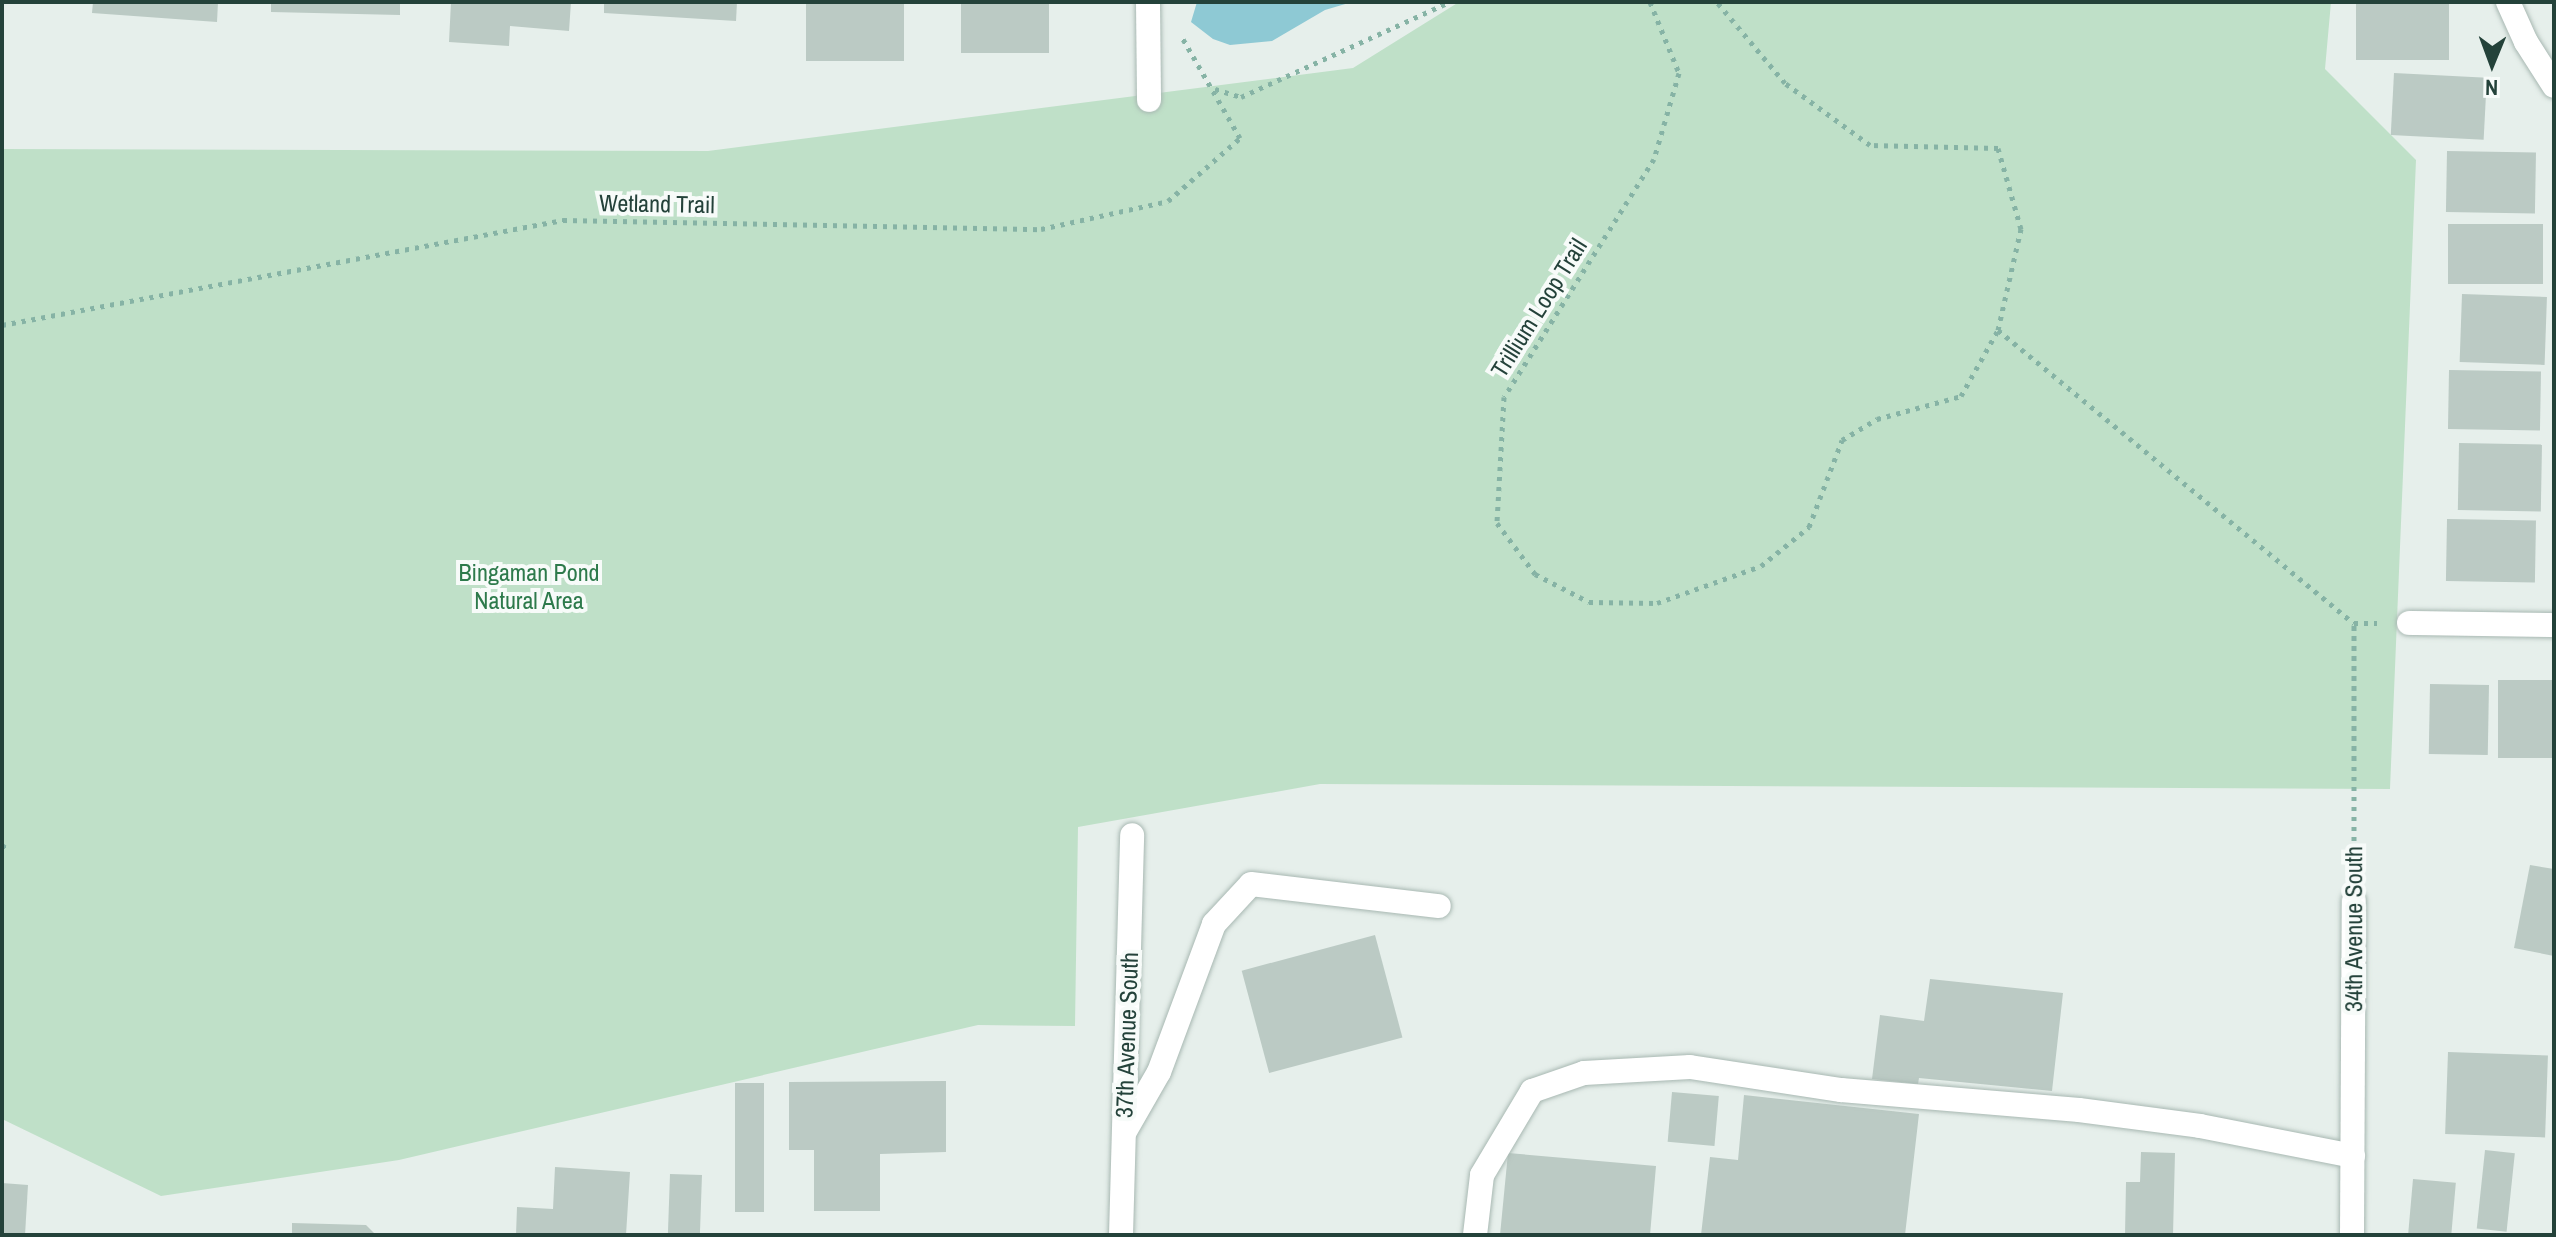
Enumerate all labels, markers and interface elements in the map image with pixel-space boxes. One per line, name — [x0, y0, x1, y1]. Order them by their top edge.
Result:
north arrow — [2452, 24, 2532, 104]
text: N — [2485, 73, 2498, 103]
street label: Wetland Trail — [599, 189, 715, 219]
street label: Trillium Loop Trail — [1485, 233, 1593, 383]
park label: Bingaman Pond Natural Area — [458, 559, 600, 615]
street label: 34th Avenue South — [2340, 845, 2368, 1013]
street label: 37th Avenue South — [1110, 951, 1144, 1119]

